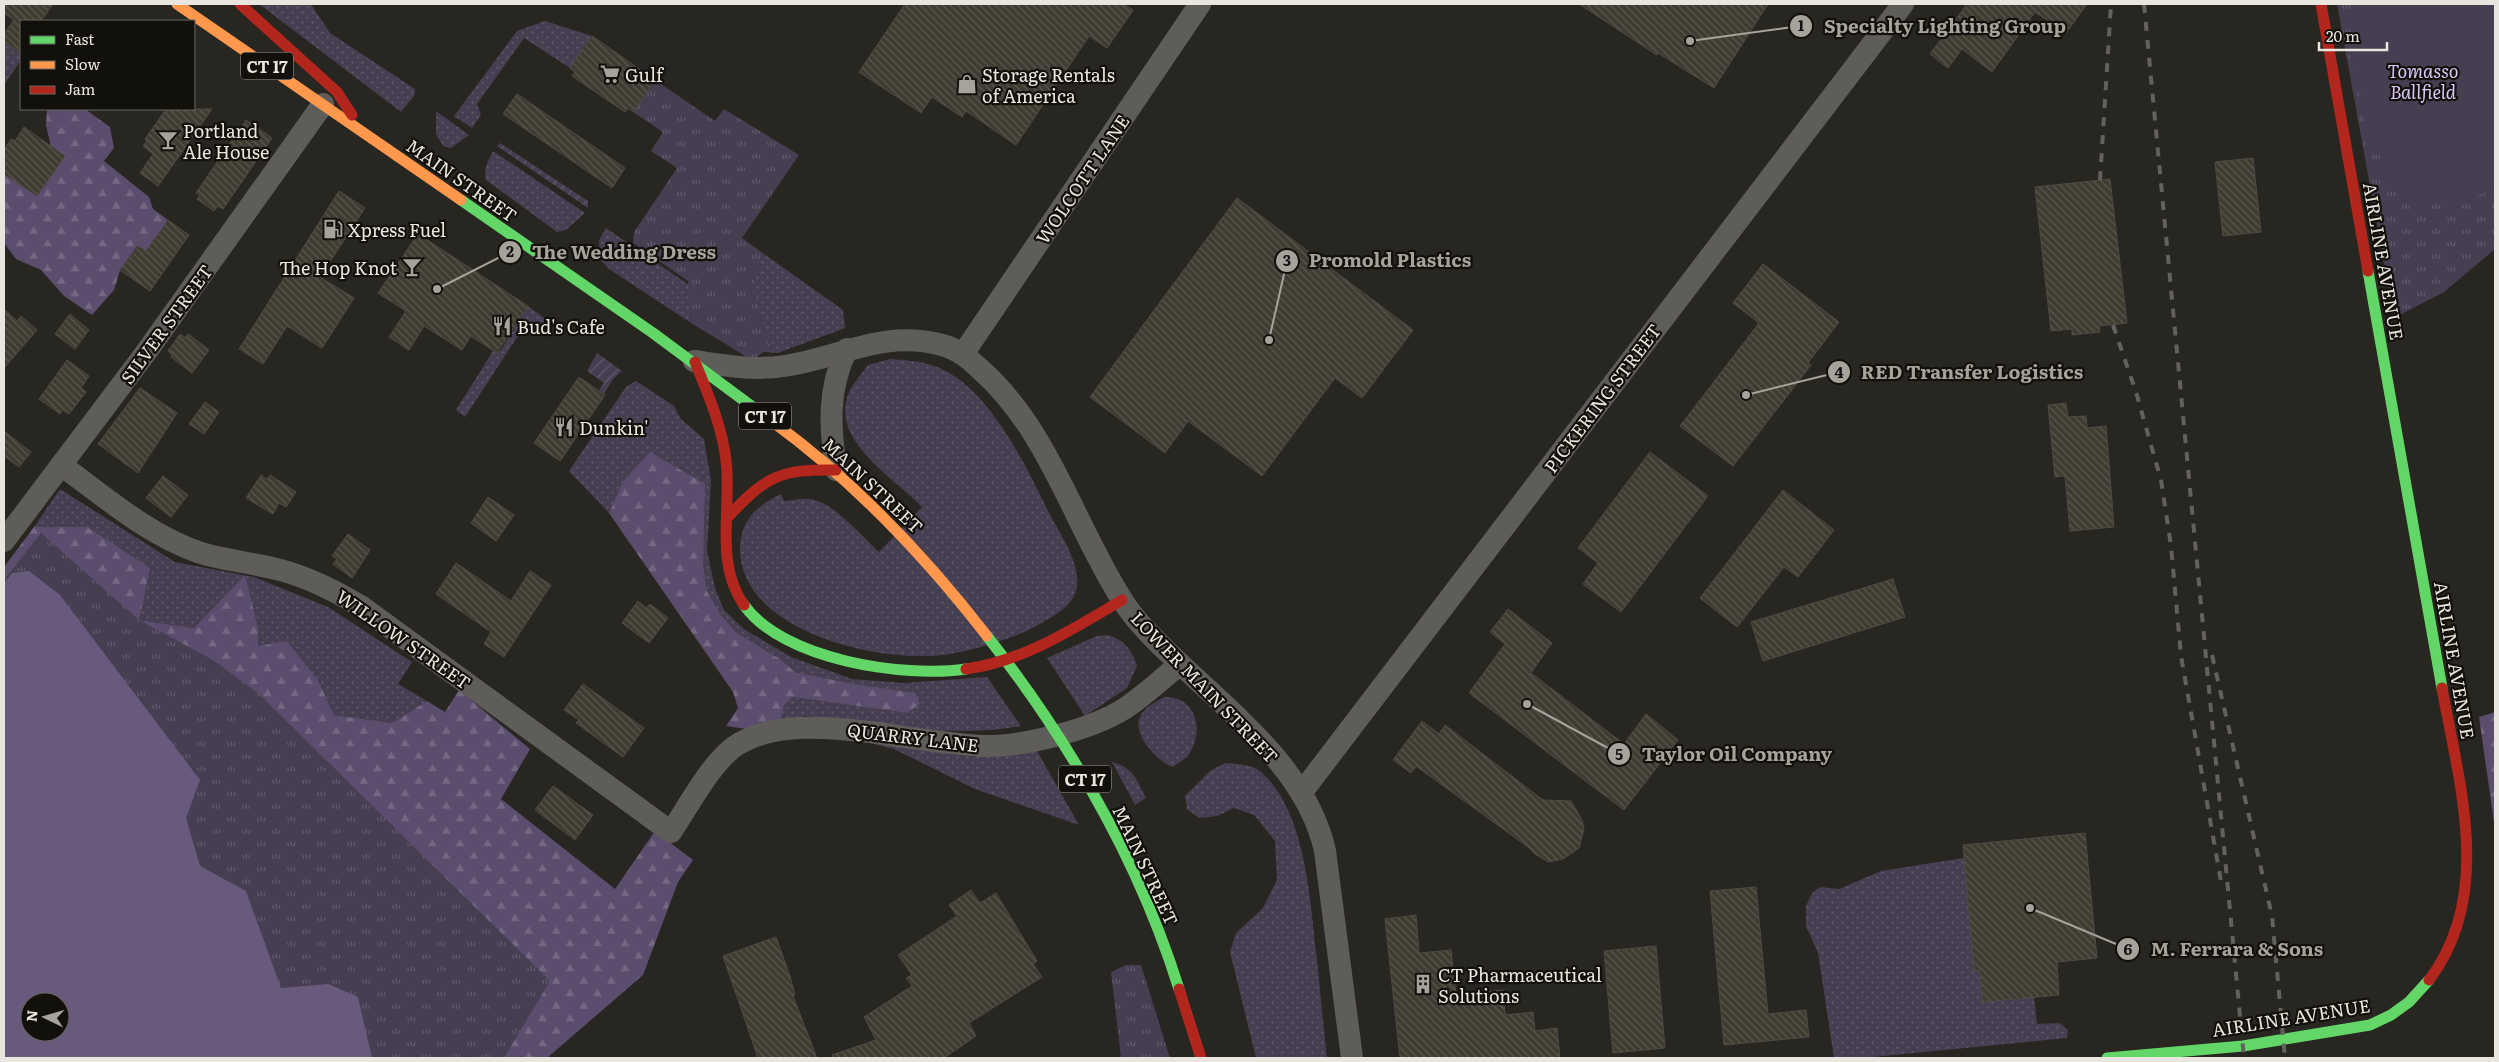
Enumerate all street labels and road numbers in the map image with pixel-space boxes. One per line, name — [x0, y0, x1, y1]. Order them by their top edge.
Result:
road number: CT 17 — [241, 52, 293, 80]
street label: WOLCOTT LANE — [1029, 109, 1135, 249]
street label: MAIN STREET — [401, 132, 523, 228]
street label: AIRLINE AVENUE — [2357, 180, 2411, 342]
street label: SILVER STREET — [113, 259, 219, 389]
street label: PICKERING STREET — [1537, 318, 1667, 478]
road number: CT 17 — [739, 402, 791, 430]
street label: MAIN STREET — [816, 431, 930, 539]
street label: AIRLINE AVENUE — [2428, 579, 2482, 741]
street label: WILLOW STREET — [331, 582, 477, 696]
street label: LOWER MAIN STREET — [1125, 605, 1285, 769]
street label: QUARRY LANE — [846, 716, 980, 758]
road number: CT 17 — [1059, 766, 1111, 792]
street label: MAIN STREET — [1106, 801, 1186, 929]
street label: AIRLINE AVENUE — [2210, 991, 2372, 1043]

